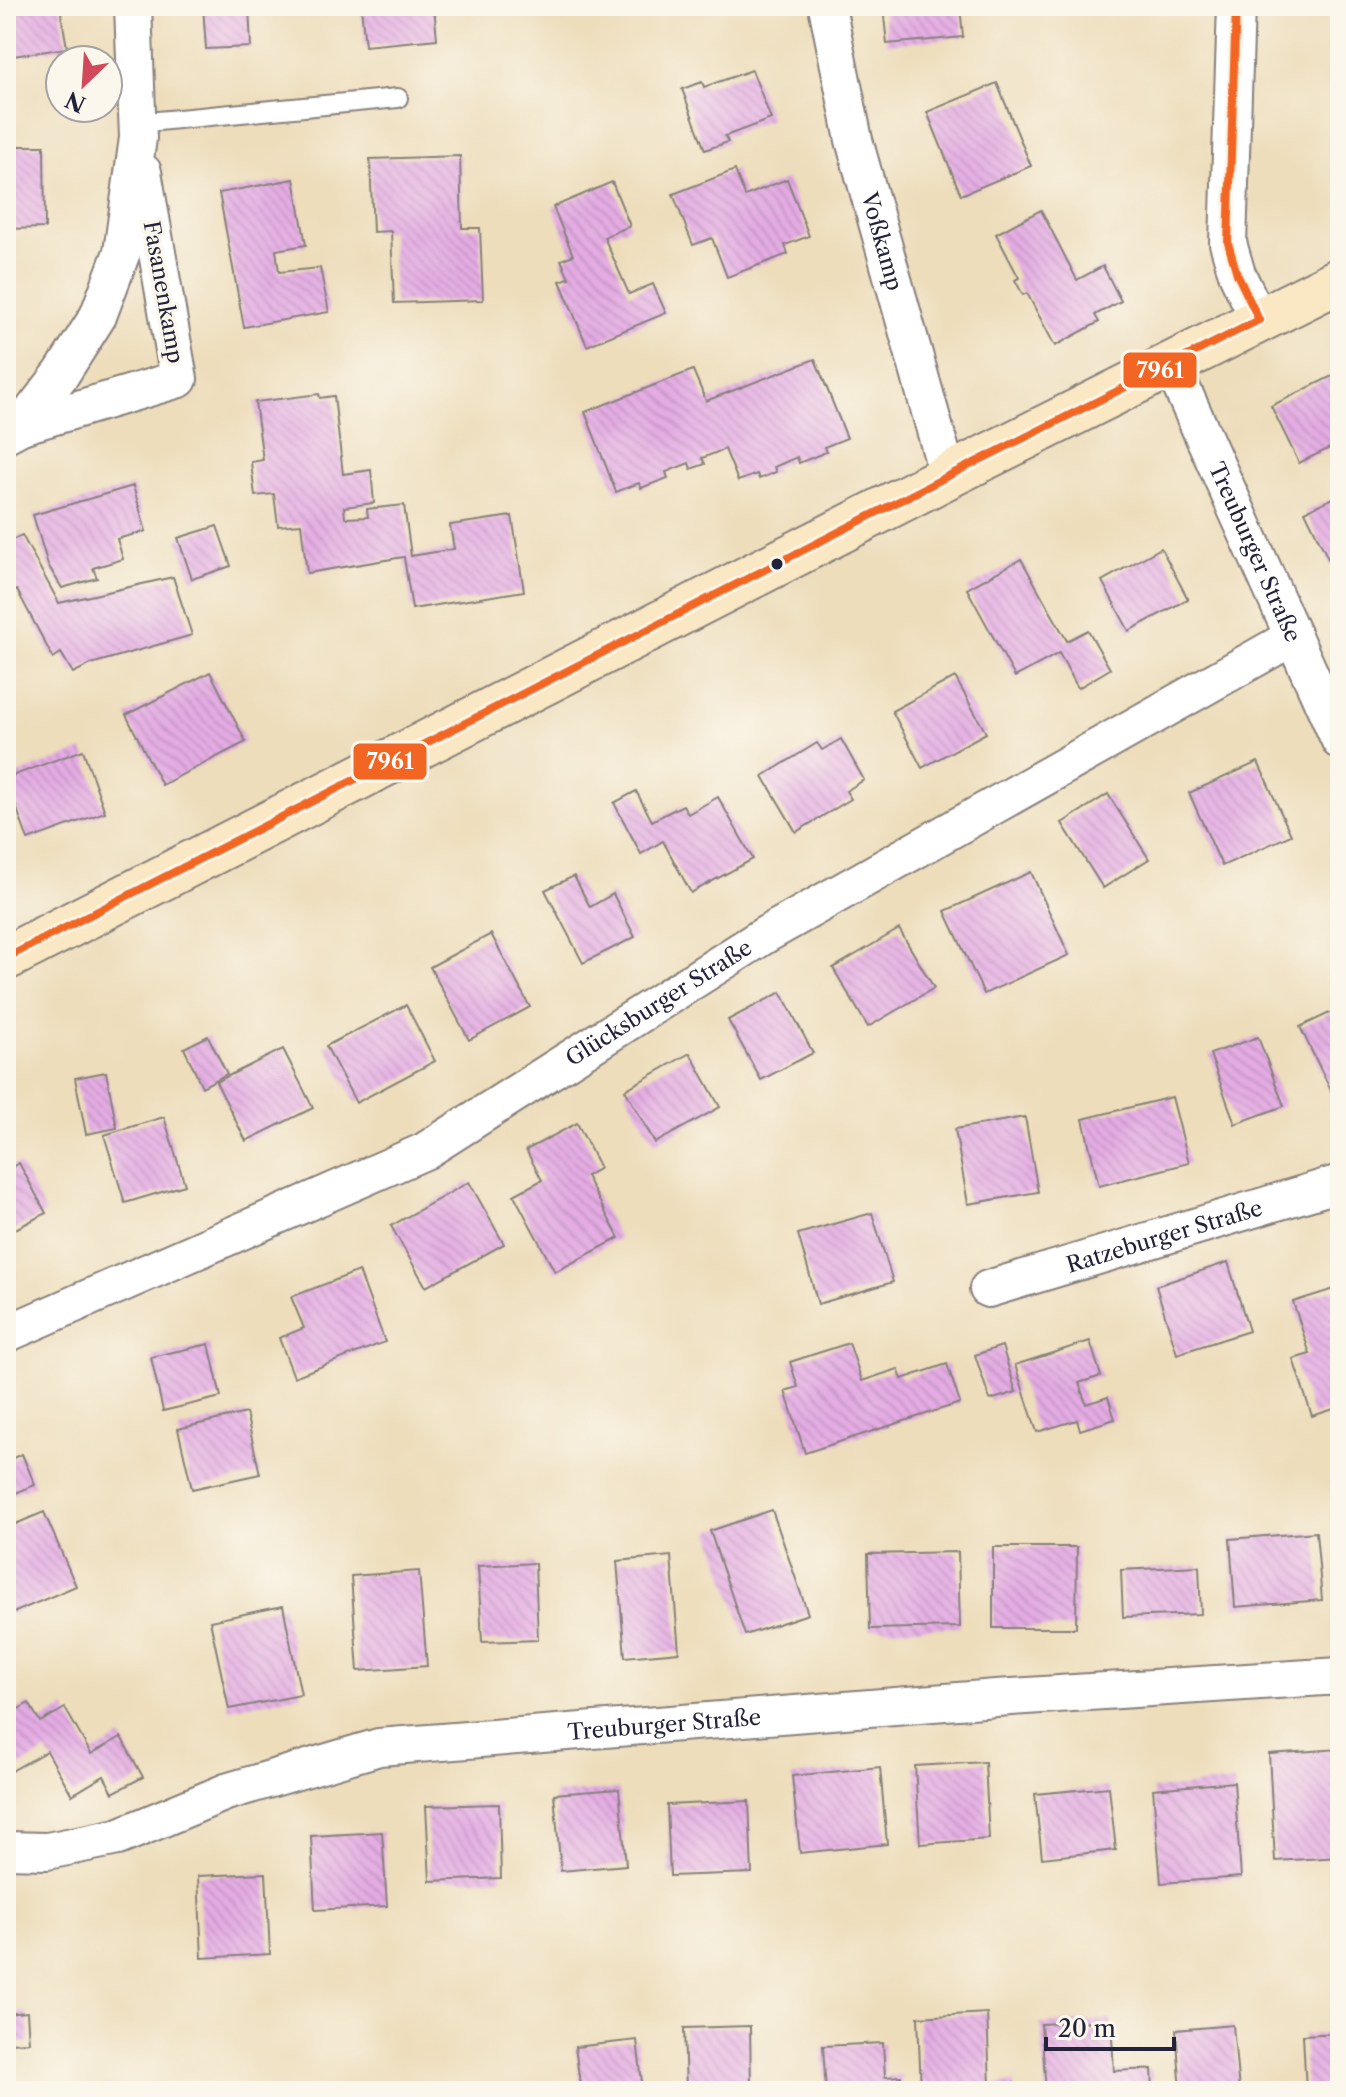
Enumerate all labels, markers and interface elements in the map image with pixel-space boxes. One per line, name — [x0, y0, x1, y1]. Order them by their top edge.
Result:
north arrow — [44, 44, 124, 124]
text: N — [61, 85, 90, 118]
street label: Voßkamp — [855, 189, 908, 294]
street label: Fasanenkamp — [138, 219, 189, 365]
line badge: 7961 — [1122, 351, 1198, 389]
text: 7961 — [1136, 357, 1184, 384]
street label: Treuburger Straße — [1203, 458, 1307, 646]
unlabelled marker — [769, 556, 785, 572]
line badge: 7961 — [352, 742, 428, 781]
text: 7961 — [366, 748, 414, 775]
street label: Glücksburger Straße — [561, 934, 757, 1072]
street label: Ratzeburger Straße — [1063, 1194, 1265, 1279]
street label: Treuburger Straße — [567, 1704, 762, 1746]
scale bar — [1046, 2001, 1174, 2051]
text: 20 m — [1058, 2014, 1116, 2043]

